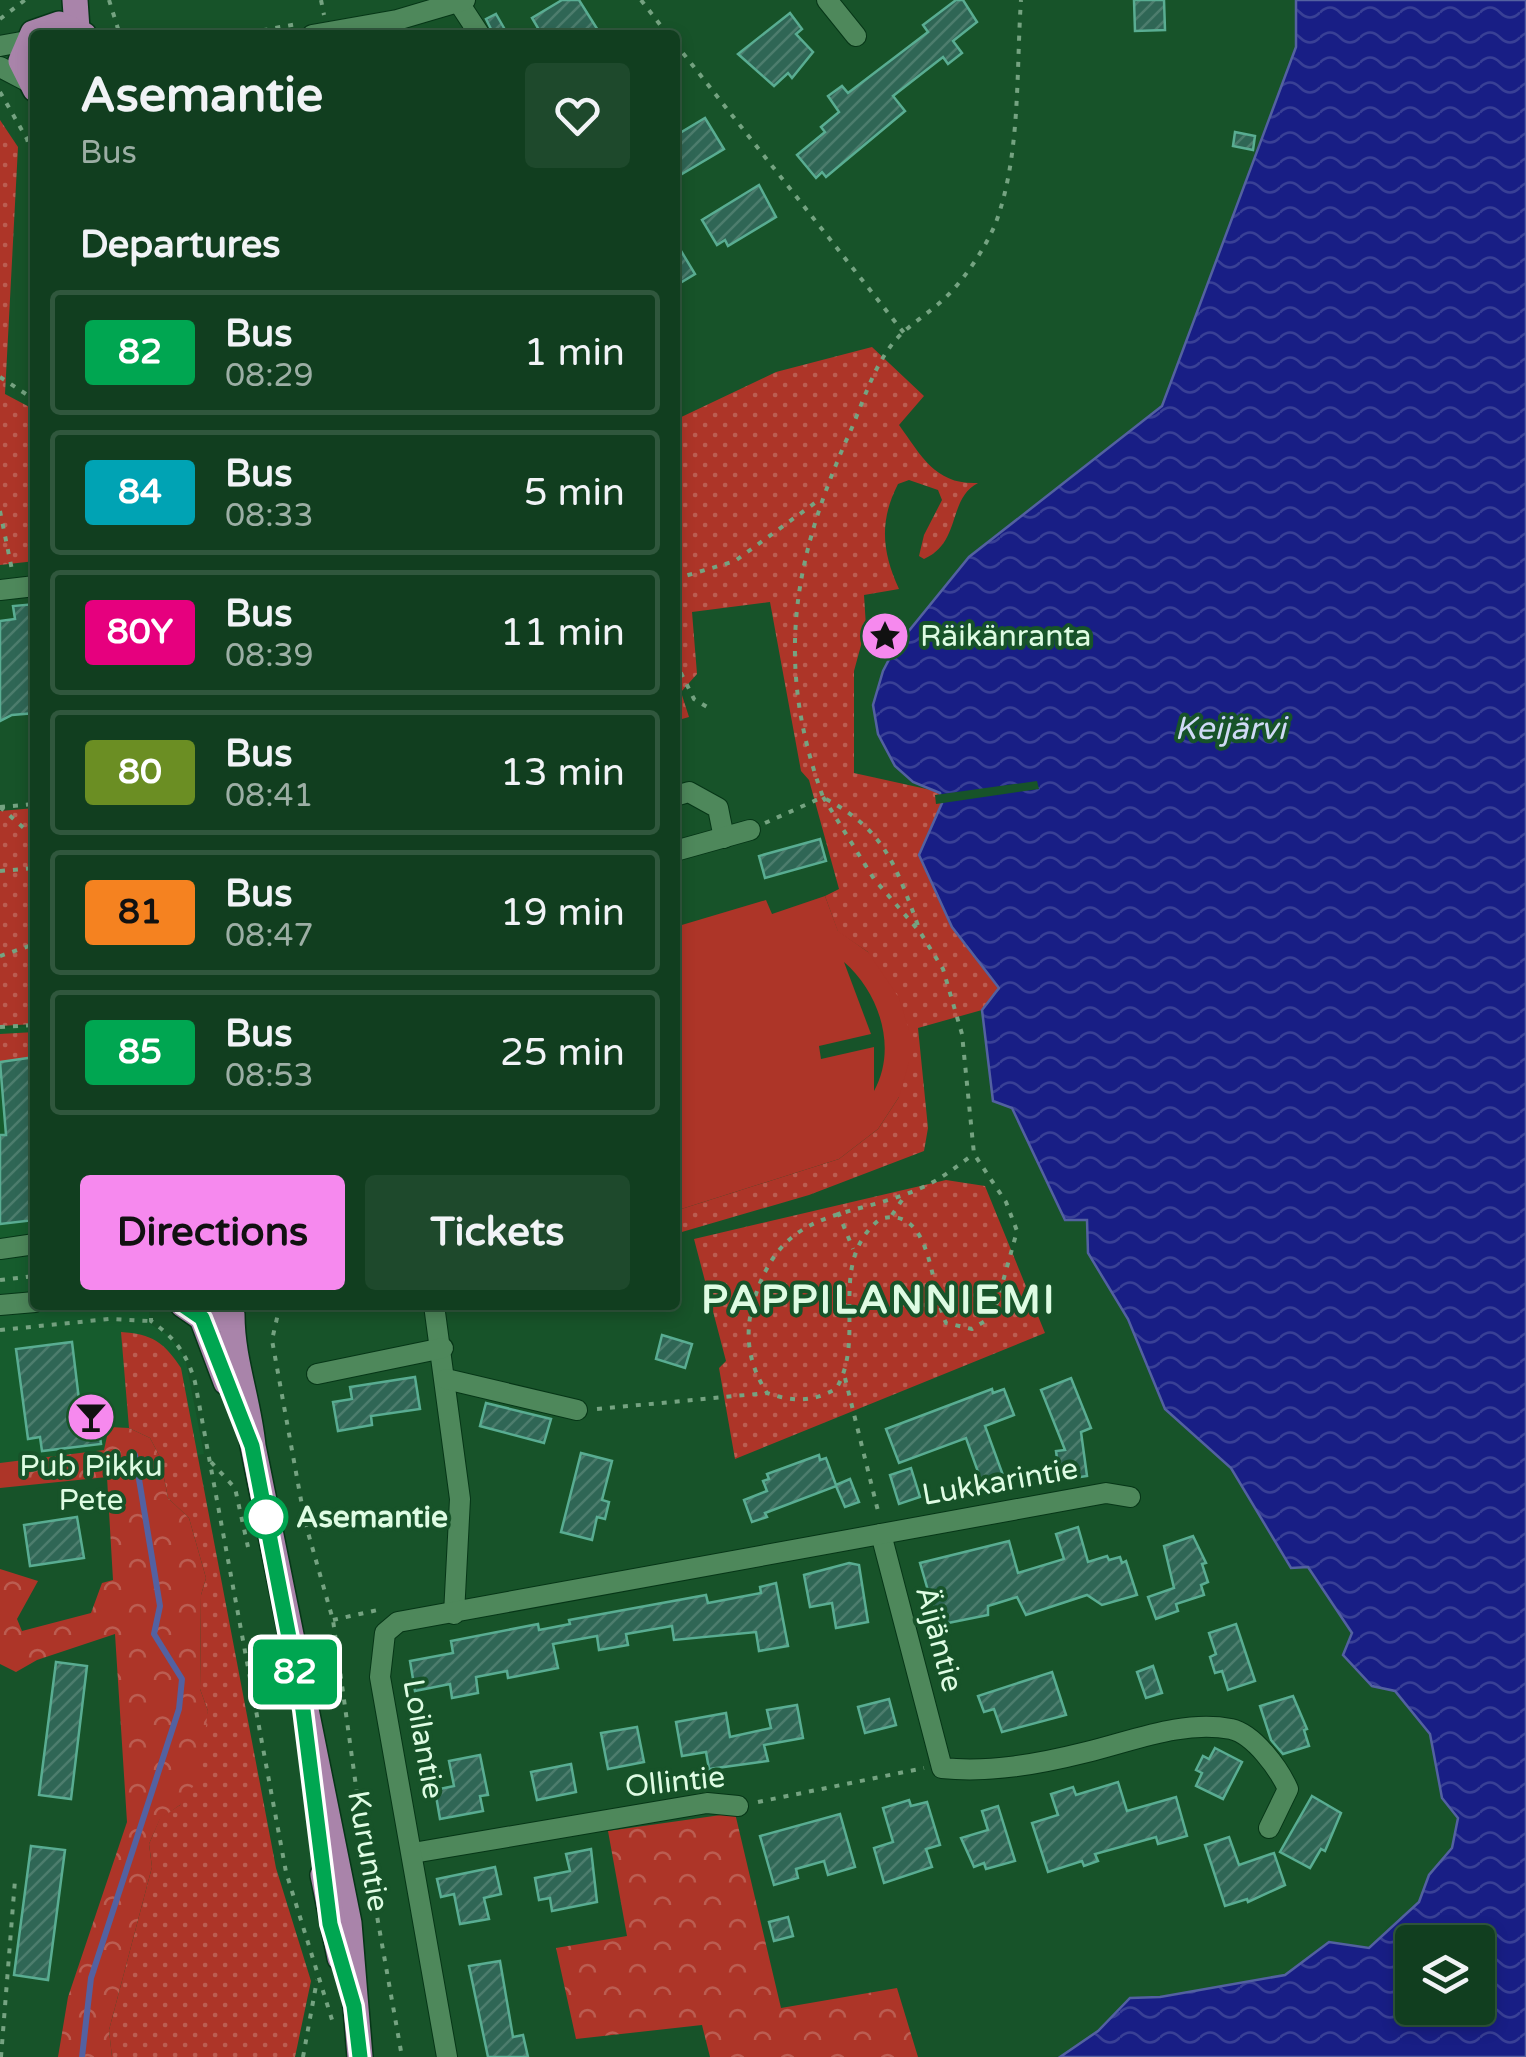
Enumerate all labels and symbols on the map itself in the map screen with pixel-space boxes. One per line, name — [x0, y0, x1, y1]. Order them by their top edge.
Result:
place icon: Räikänranta — [859, 610, 911, 662]
place label: Räikänranta — [920, 618, 1091, 655]
water label: Keijärvi — [1175, 710, 1289, 748]
district label: PAPPILANNIEMI — [701, 1276, 1057, 1324]
bar icon: Pub Pikku Pete — [65, 1391, 117, 1443]
place label: Pub Pikku Pete — [19, 1448, 163, 1519]
street label: Lukkarintie — [919, 1450, 1081, 1514]
marker: Asemantie — [245, 1496, 287, 1538]
place label: Asemantie — [296, 1499, 448, 1536]
street label: Äijäntie — [907, 1582, 971, 1696]
line badge: 82 — [250, 1640, 340, 1704]
street label: Loilantie — [394, 1676, 452, 1802]
street label: Ollintie — [623, 1758, 727, 1806]
street label: Kuruntie — [339, 1788, 397, 1914]

